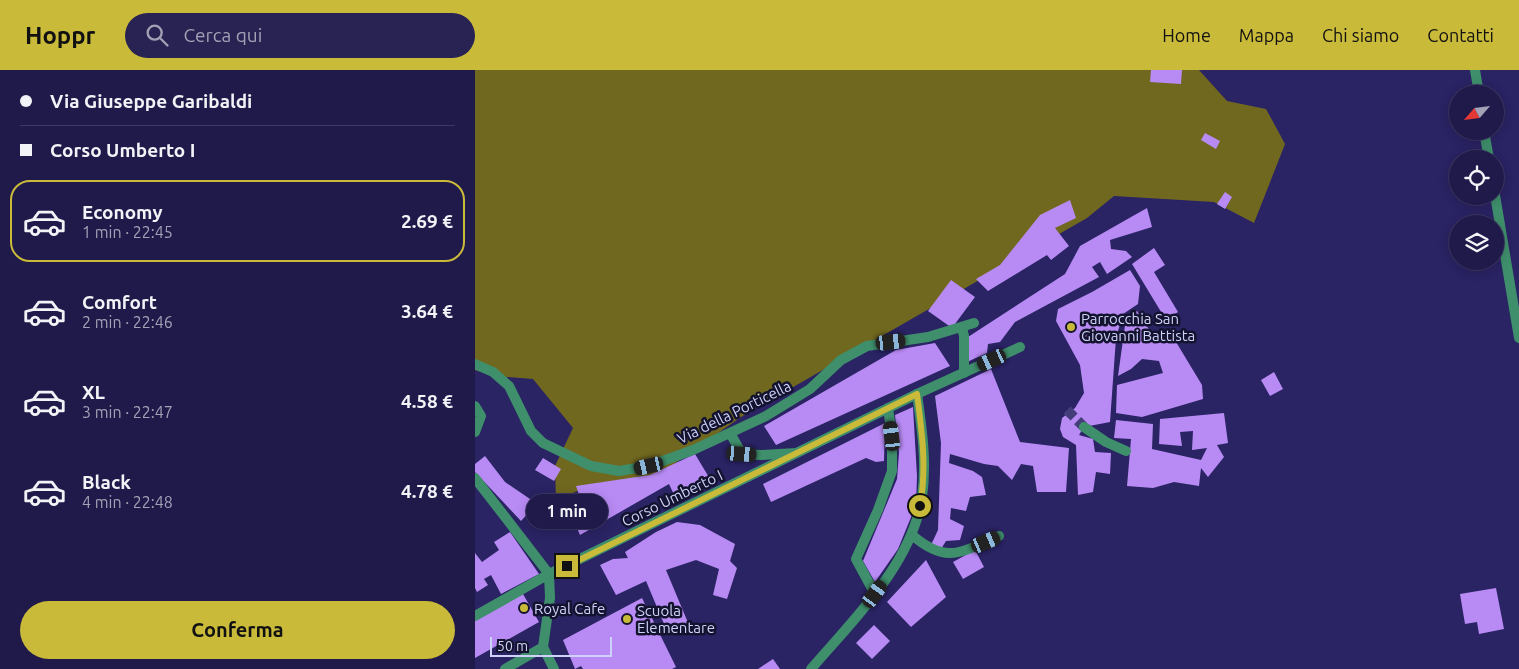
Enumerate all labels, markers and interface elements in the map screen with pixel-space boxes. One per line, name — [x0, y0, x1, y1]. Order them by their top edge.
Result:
search box — [125, 13, 475, 58]
icon: search — [143, 21, 171, 49]
text: Hoppr — [25, 22, 95, 49]
text: Cerca qui — [183, 24, 262, 46]
text: Home — [1162, 25, 1211, 45]
text: Mappa — [1239, 25, 1294, 45]
text: Chi siamo — [1322, 25, 1399, 45]
text: Contatti — [1427, 25, 1494, 45]
north arrow — [1449, 85, 1504, 140]
map controls — [1449, 85, 1504, 270]
text: Via Giuseppe Garibaldi — [50, 90, 252, 112]
text: Corso Umberto I — [50, 139, 196, 161]
button: locate — [1449, 150, 1504, 205]
icon: car — [22, 199, 67, 244]
text: Economy — [82, 201, 163, 223]
text: 2.69 € — [401, 210, 453, 232]
button: layers — [1449, 215, 1504, 270]
text: 1 min · 22:45 — [82, 223, 173, 241]
icon: car — [22, 289, 67, 334]
text: Comfort — [82, 291, 157, 313]
text: 3.64 € — [401, 300, 453, 322]
place label: Parrocchia San Giovanni Battista — [1081, 310, 1195, 344]
text: 2 min · 22:46 — [82, 313, 173, 331]
marker: Parrocchia San Giovanni Battista — [1065, 321, 1077, 333]
car — [875, 333, 906, 351]
car — [975, 347, 1008, 373]
street label: Via della Porticella — [674, 377, 794, 447]
icon: car — [22, 379, 67, 424]
text: XL — [82, 381, 105, 403]
text: 4.58 € — [401, 390, 453, 412]
text: 3 min · 22:47 — [82, 403, 173, 421]
car — [882, 420, 901, 452]
car — [726, 445, 757, 463]
car — [632, 455, 665, 477]
street label: Corso Umberto I — [619, 466, 725, 530]
icon: car — [22, 469, 67, 514]
text: Black — [82, 471, 131, 493]
text: 4.78 € — [401, 480, 453, 502]
text: 4 min · 22:48 — [82, 493, 173, 511]
callout: 1 min — [526, 494, 608, 528]
route start — [909, 495, 931, 517]
text: 1 min — [547, 502, 587, 520]
car — [969, 529, 1002, 555]
route end — [556, 555, 578, 577]
car — [860, 577, 889, 611]
place label: Royal Cafe — [534, 600, 605, 617]
button: Conferma — [20, 601, 455, 659]
marker: Royal Cafe — [518, 602, 530, 614]
place label: Scuola Elementare — [637, 602, 715, 636]
marker: Scuola Elementare — [621, 613, 633, 625]
scale bar — [490, 634, 613, 657]
text: 50 m — [497, 638, 528, 654]

